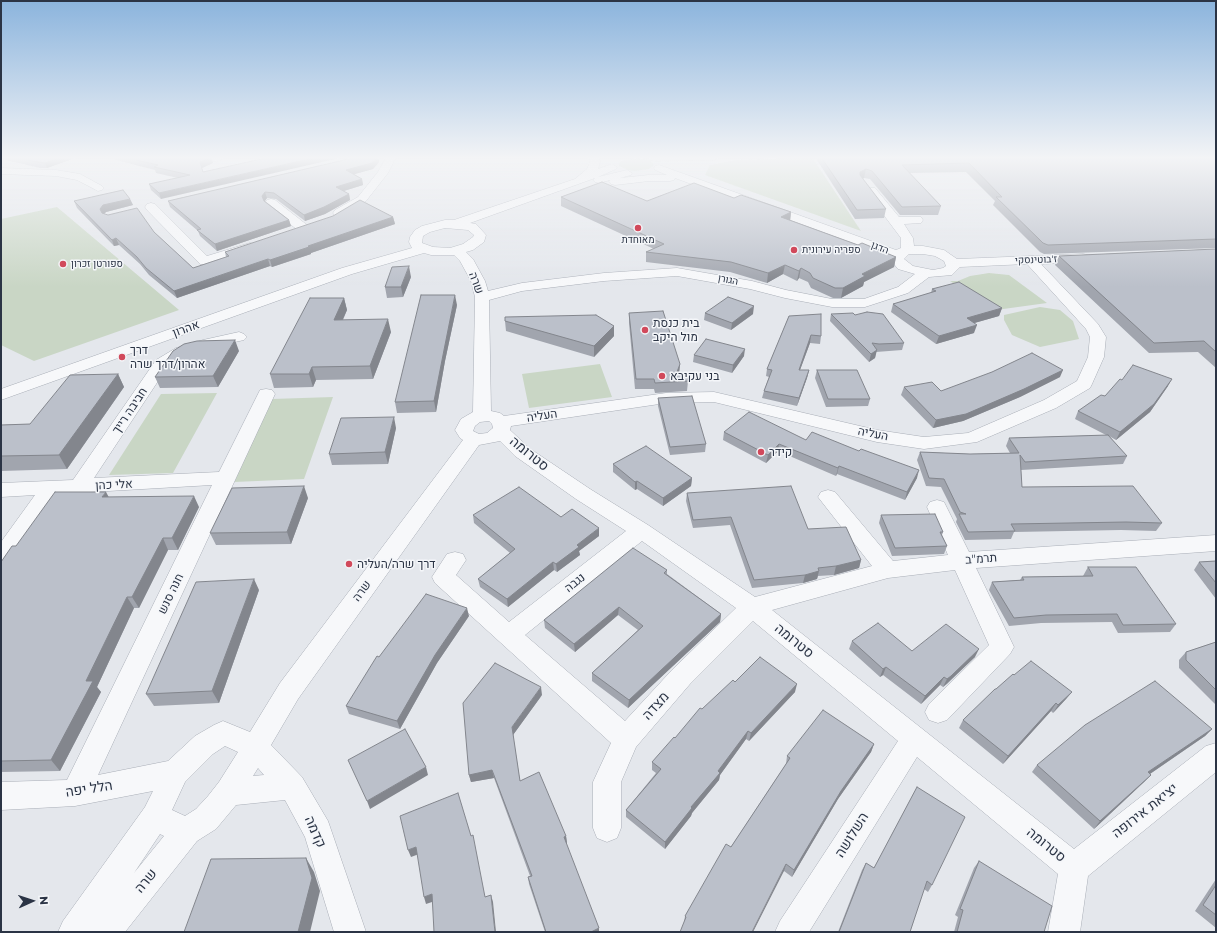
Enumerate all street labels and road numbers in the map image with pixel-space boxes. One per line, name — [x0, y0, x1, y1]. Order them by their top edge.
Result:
street label: הדגן — [870, 239, 890, 257]
street label: ז'בוטינסקי — [1015, 253, 1057, 267]
street label: שרה — [465, 270, 487, 296]
street label: הגורן — [717, 272, 739, 288]
street label: אהרון — [171, 318, 201, 340]
street label: חביבה רייך — [109, 385, 151, 437]
street label: העליה — [526, 407, 558, 425]
street label: העליה — [856, 424, 890, 444]
street label: סטרומה — [506, 433, 552, 475]
street label: אלי כהן — [95, 477, 133, 493]
street label: תרמ"ב — [965, 551, 997, 567]
street label: נגבה — [562, 570, 588, 596]
street label: חנה סנש — [155, 571, 187, 617]
street label: שרה — [350, 578, 374, 604]
street label: סטרומה — [771, 620, 817, 662]
street label: מצדה — [639, 688, 673, 724]
street label: הלל יפה — [64, 777, 114, 801]
street label: יציאת אירופה — [1109, 780, 1181, 842]
street label: השלושה — [832, 809, 872, 861]
street label: קדמה — [301, 813, 329, 851]
street label: סטרומה — [1023, 824, 1069, 866]
street label: שרה — [131, 866, 161, 896]

